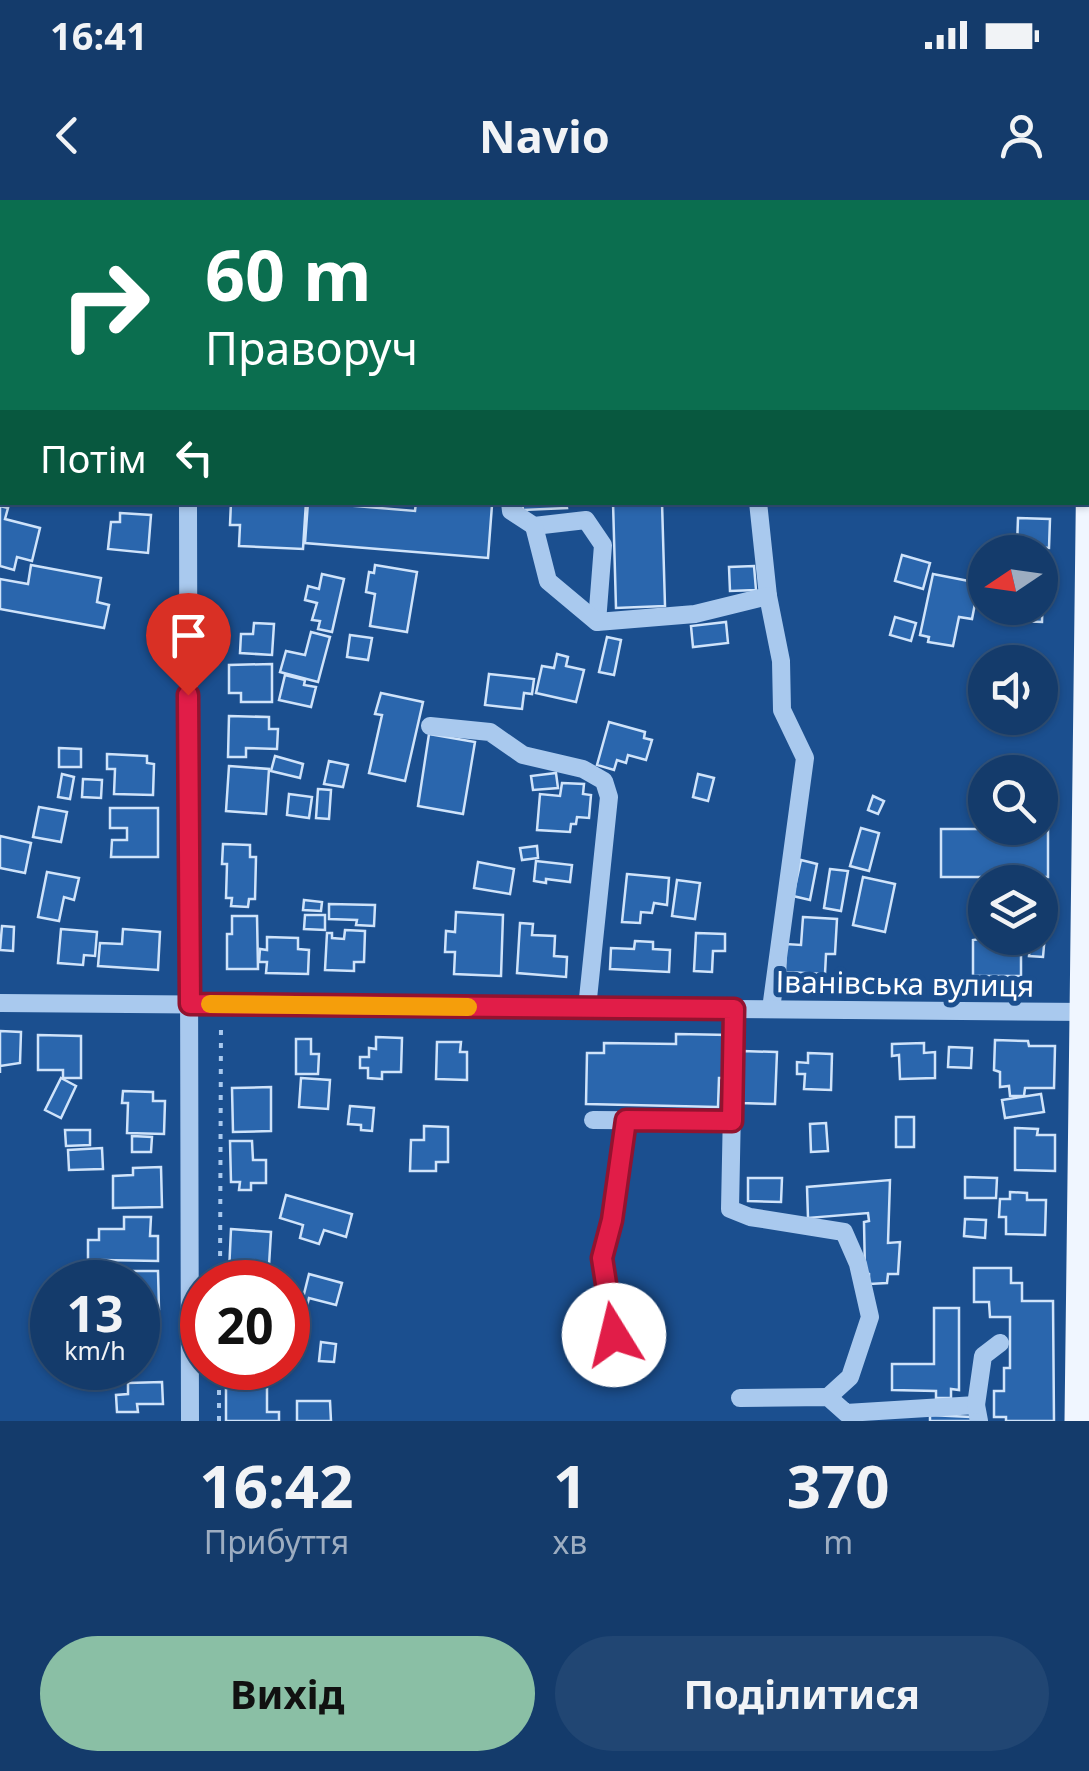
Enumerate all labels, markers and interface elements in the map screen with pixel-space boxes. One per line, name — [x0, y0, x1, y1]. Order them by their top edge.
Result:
text: 16:41 — [50, 9, 148, 61]
text: Navio — [479, 105, 610, 166]
icon: back — [40, 108, 95, 163]
icon: person — [994, 108, 1049, 163]
text: 60 m — [205, 226, 372, 322]
icon: right — [40, 240, 170, 370]
text: Праворуч — [205, 317, 418, 378]
icon: left — [167, 430, 222, 485]
text: Потім — [40, 432, 147, 484]
north arrow — [968, 535, 1058, 625]
map controls — [968, 535, 1058, 955]
pin — [146, 593, 231, 696]
icon: arrive — [161, 608, 216, 663]
button: sound — [968, 645, 1058, 735]
button: search — [968, 755, 1058, 845]
button: layers — [968, 865, 1058, 955]
street label: Іванівська вулиця — [775, 960, 1035, 1006]
speed limit sign: 20 — [180, 1260, 310, 1390]
text: 13 — [66, 1279, 124, 1347]
position arrow — [562, 1283, 666, 1387]
text: km/h — [64, 1333, 126, 1367]
text: 16:42 — [199, 1444, 354, 1526]
text: 1 — [553, 1444, 587, 1526]
text: 370 — [787, 1444, 890, 1526]
text: Прибуття — [204, 1520, 349, 1563]
text: хв — [553, 1520, 587, 1563]
text: m — [823, 1520, 853, 1563]
button: Вихід — [40, 1636, 535, 1751]
button: Поділитися — [555, 1636, 1049, 1751]

